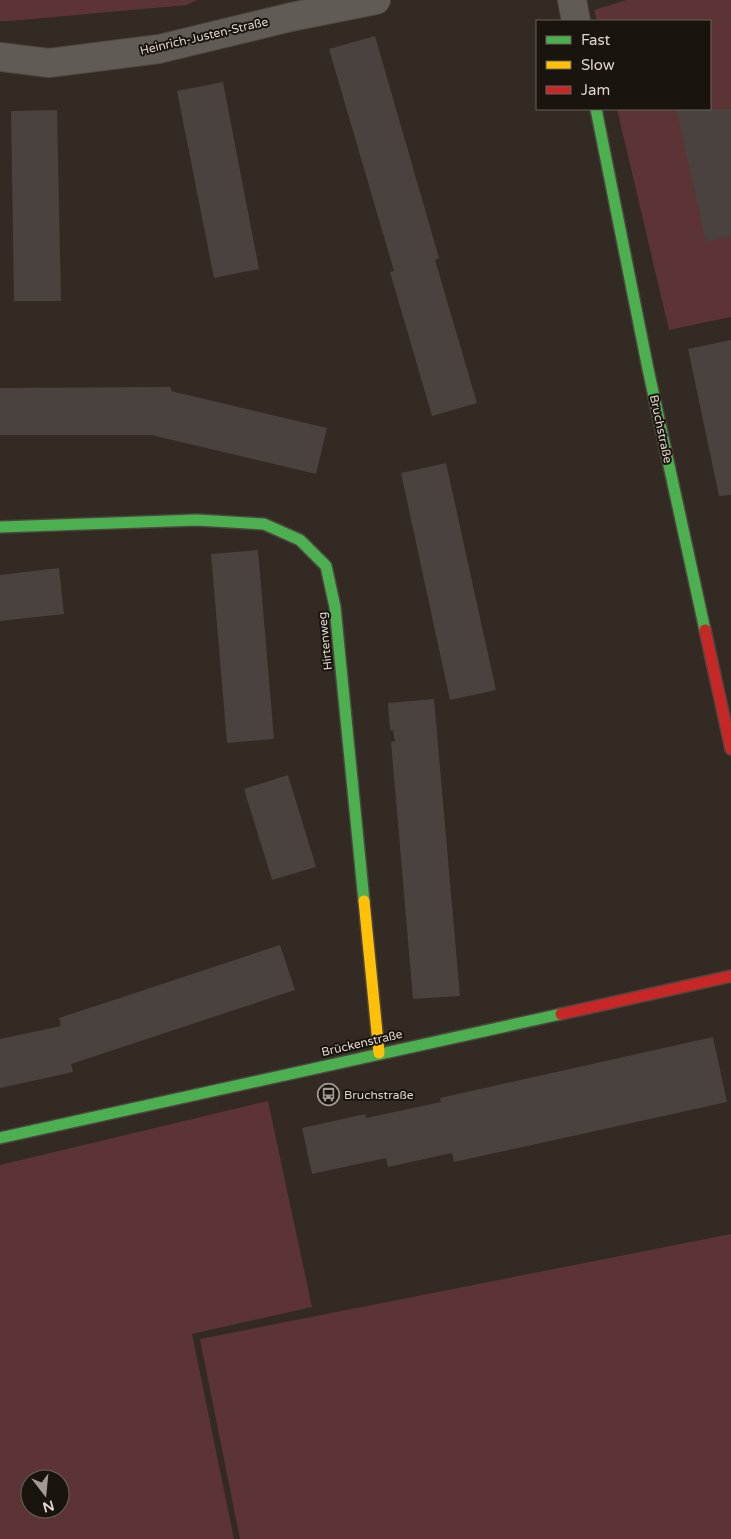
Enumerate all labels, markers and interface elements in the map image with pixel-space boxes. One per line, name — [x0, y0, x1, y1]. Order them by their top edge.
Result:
street label: Heinrich-Justen-Straße — [139, 14, 270, 58]
legend — [536, 20, 711, 110]
text: Fast — [581, 31, 611, 49]
text: Slow — [581, 56, 615, 74]
text: Jam — [581, 81, 610, 99]
street label: Bruchstraße — [647, 394, 675, 465]
street label: Hirtenweg — [315, 611, 335, 671]
street label: Brückenstraße — [320, 1027, 404, 1059]
bus stop icon: Bruchstraße — [316, 1083, 340, 1107]
place label: Bruchstraße — [344, 1088, 414, 1102]
north arrow — [20, 1469, 70, 1519]
text: N — [41, 1496, 56, 1516]

